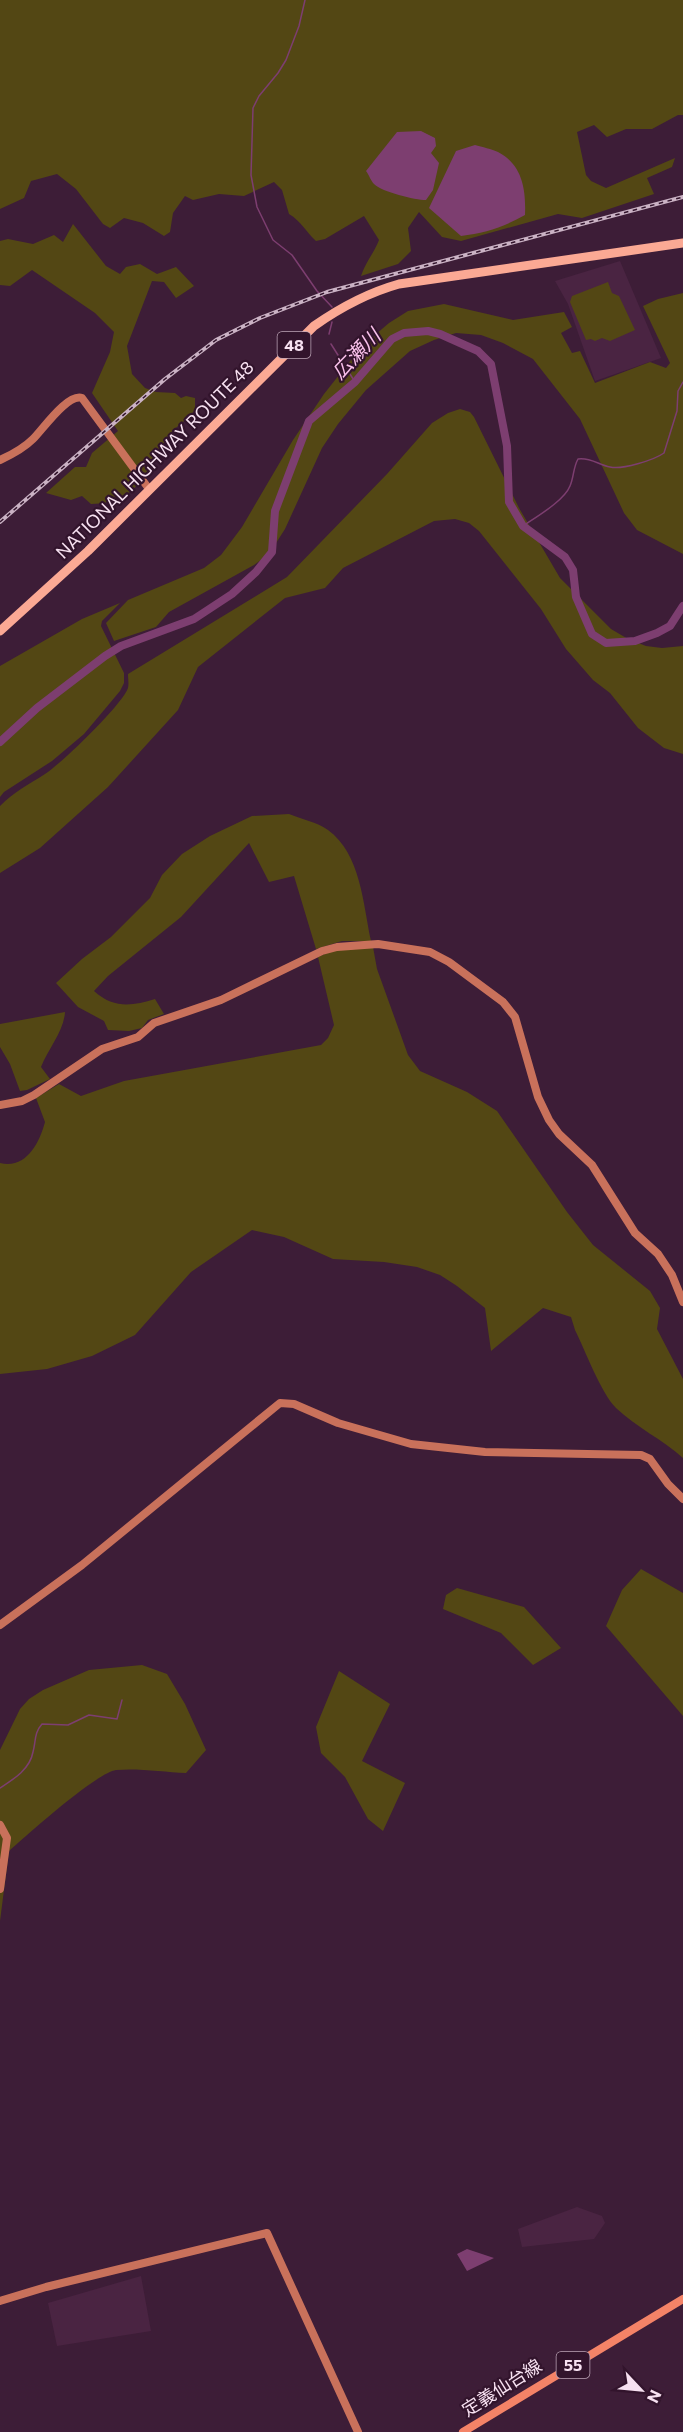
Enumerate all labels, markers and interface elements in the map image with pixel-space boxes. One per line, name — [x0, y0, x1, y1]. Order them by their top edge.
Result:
water label: 広瀬川 — [326, 322, 386, 383]
road number: 48 — [278, 332, 310, 358]
street label: NATIONAL HIGHWAY ROUTE 48 — [51, 356, 258, 563]
road number: 55 — [556, 2352, 590, 2378]
street label: 定義仙台線 — [457, 2354, 545, 2420]
north arrow — [611, 2360, 671, 2420]
text: N — [644, 2387, 666, 2406]

